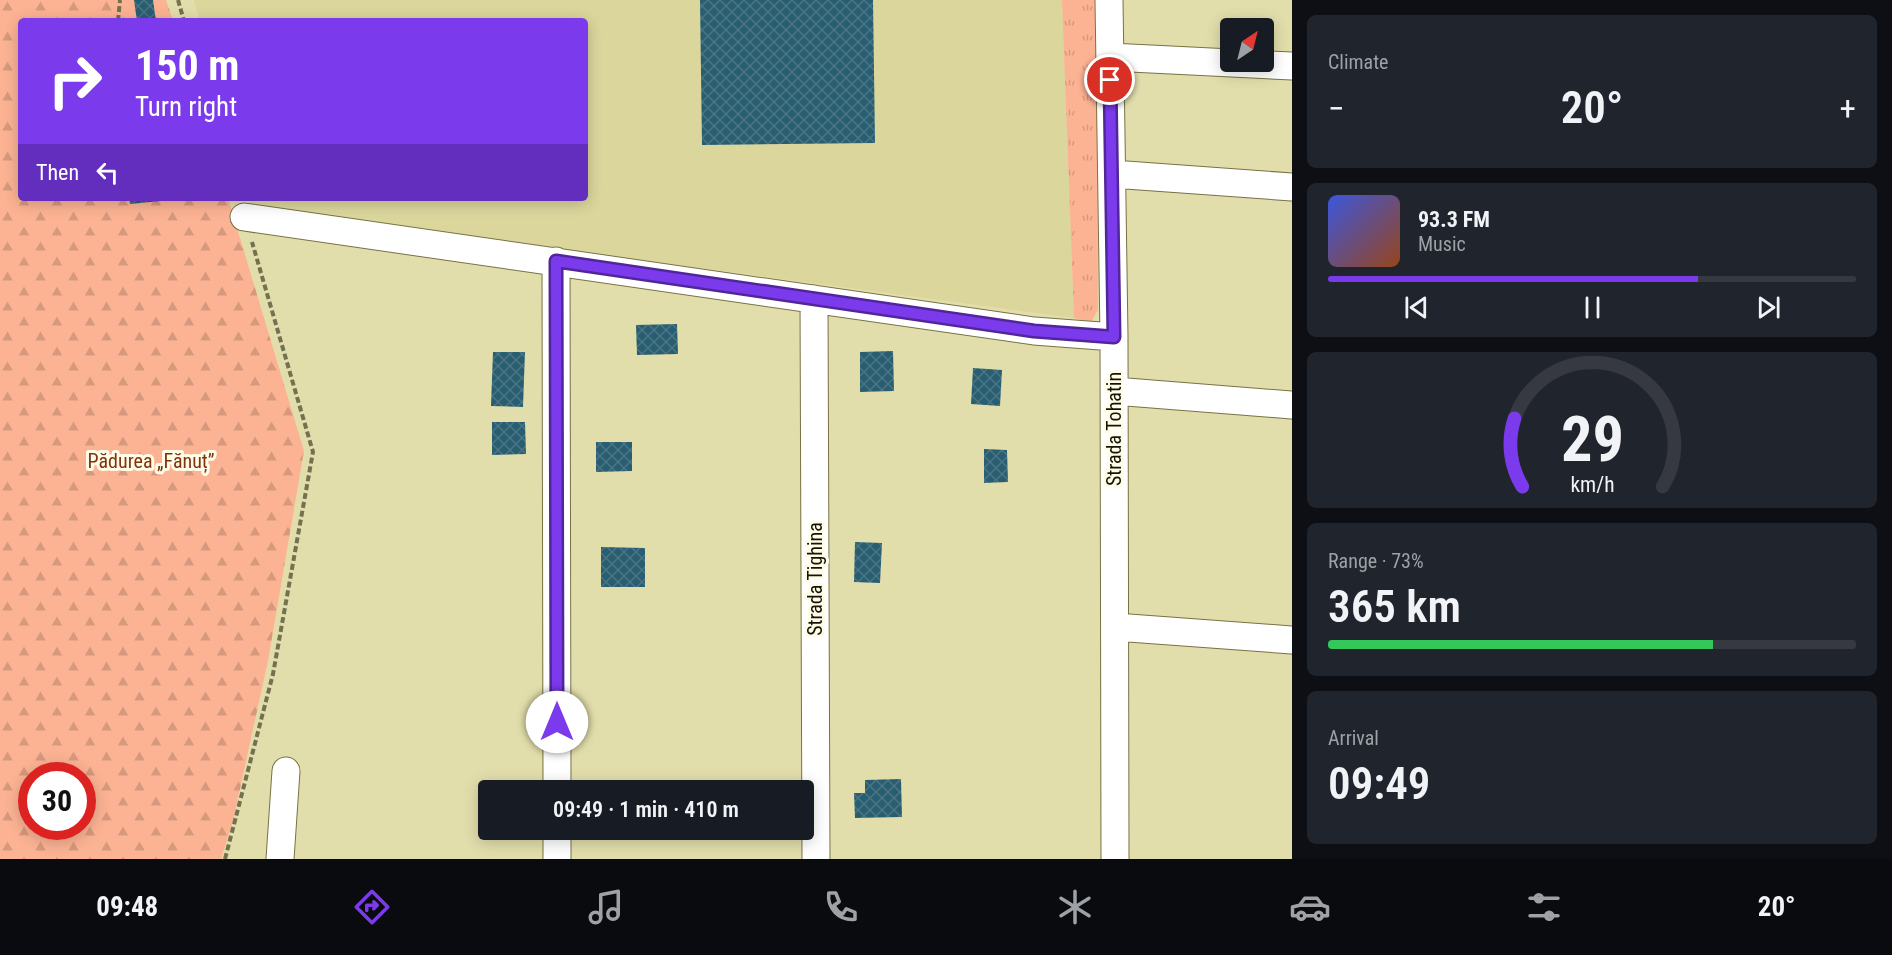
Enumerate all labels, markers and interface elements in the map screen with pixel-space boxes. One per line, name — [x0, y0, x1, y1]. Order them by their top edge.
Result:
north arrow — [1220, 18, 1274, 72]
map controls — [1220, 18, 1274, 72]
text: 150 m — [135, 41, 240, 90]
icon: right — [36, 42, 114, 120]
text: Climate — [1328, 50, 1388, 74]
pin — [1084, 54, 1135, 105]
icon: arrive — [1093, 63, 1126, 96]
text: 20° — [1561, 81, 1623, 134]
text: − — [1328, 89, 1345, 128]
text: + — [1840, 89, 1856, 128]
text: Turn right — [135, 91, 237, 123]
icon: left — [91, 156, 124, 189]
text: Then — [36, 160, 79, 185]
text: 93.3 FM — [1418, 207, 1490, 232]
text: Music — [1418, 232, 1466, 256]
icon: previous — [1400, 291, 1433, 324]
icon: pause — [1576, 291, 1609, 324]
icon: next — [1752, 291, 1785, 324]
street label: Strada Tohatin — [1102, 372, 1126, 486]
text: 29 — [1560, 403, 1624, 476]
park label: Pădurea „Fănuț” — [87, 449, 215, 474]
text: km/h — [1570, 472, 1614, 497]
street label: Strada Tighina — [803, 522, 827, 636]
text: Range · 73% — [1328, 549, 1424, 573]
text: 365 km — [1328, 580, 1461, 633]
position arrow — [525, 690, 589, 754]
text: Arrival — [1328, 726, 1379, 750]
text: 09:49 — [1328, 757, 1430, 810]
speed limit sign: 30 — [18, 762, 96, 840]
text: 09:49 · 1 min · 410 m — [553, 797, 739, 822]
icon: directions — [351, 886, 393, 928]
icon: music — [585, 886, 627, 928]
icon: phone — [820, 886, 862, 928]
icon: climate — [1054, 886, 1096, 928]
icon: car — [1289, 886, 1331, 928]
icon: filters — [1523, 886, 1565, 928]
text: 09:48 — [96, 891, 158, 923]
text: 20° — [1758, 891, 1796, 923]

